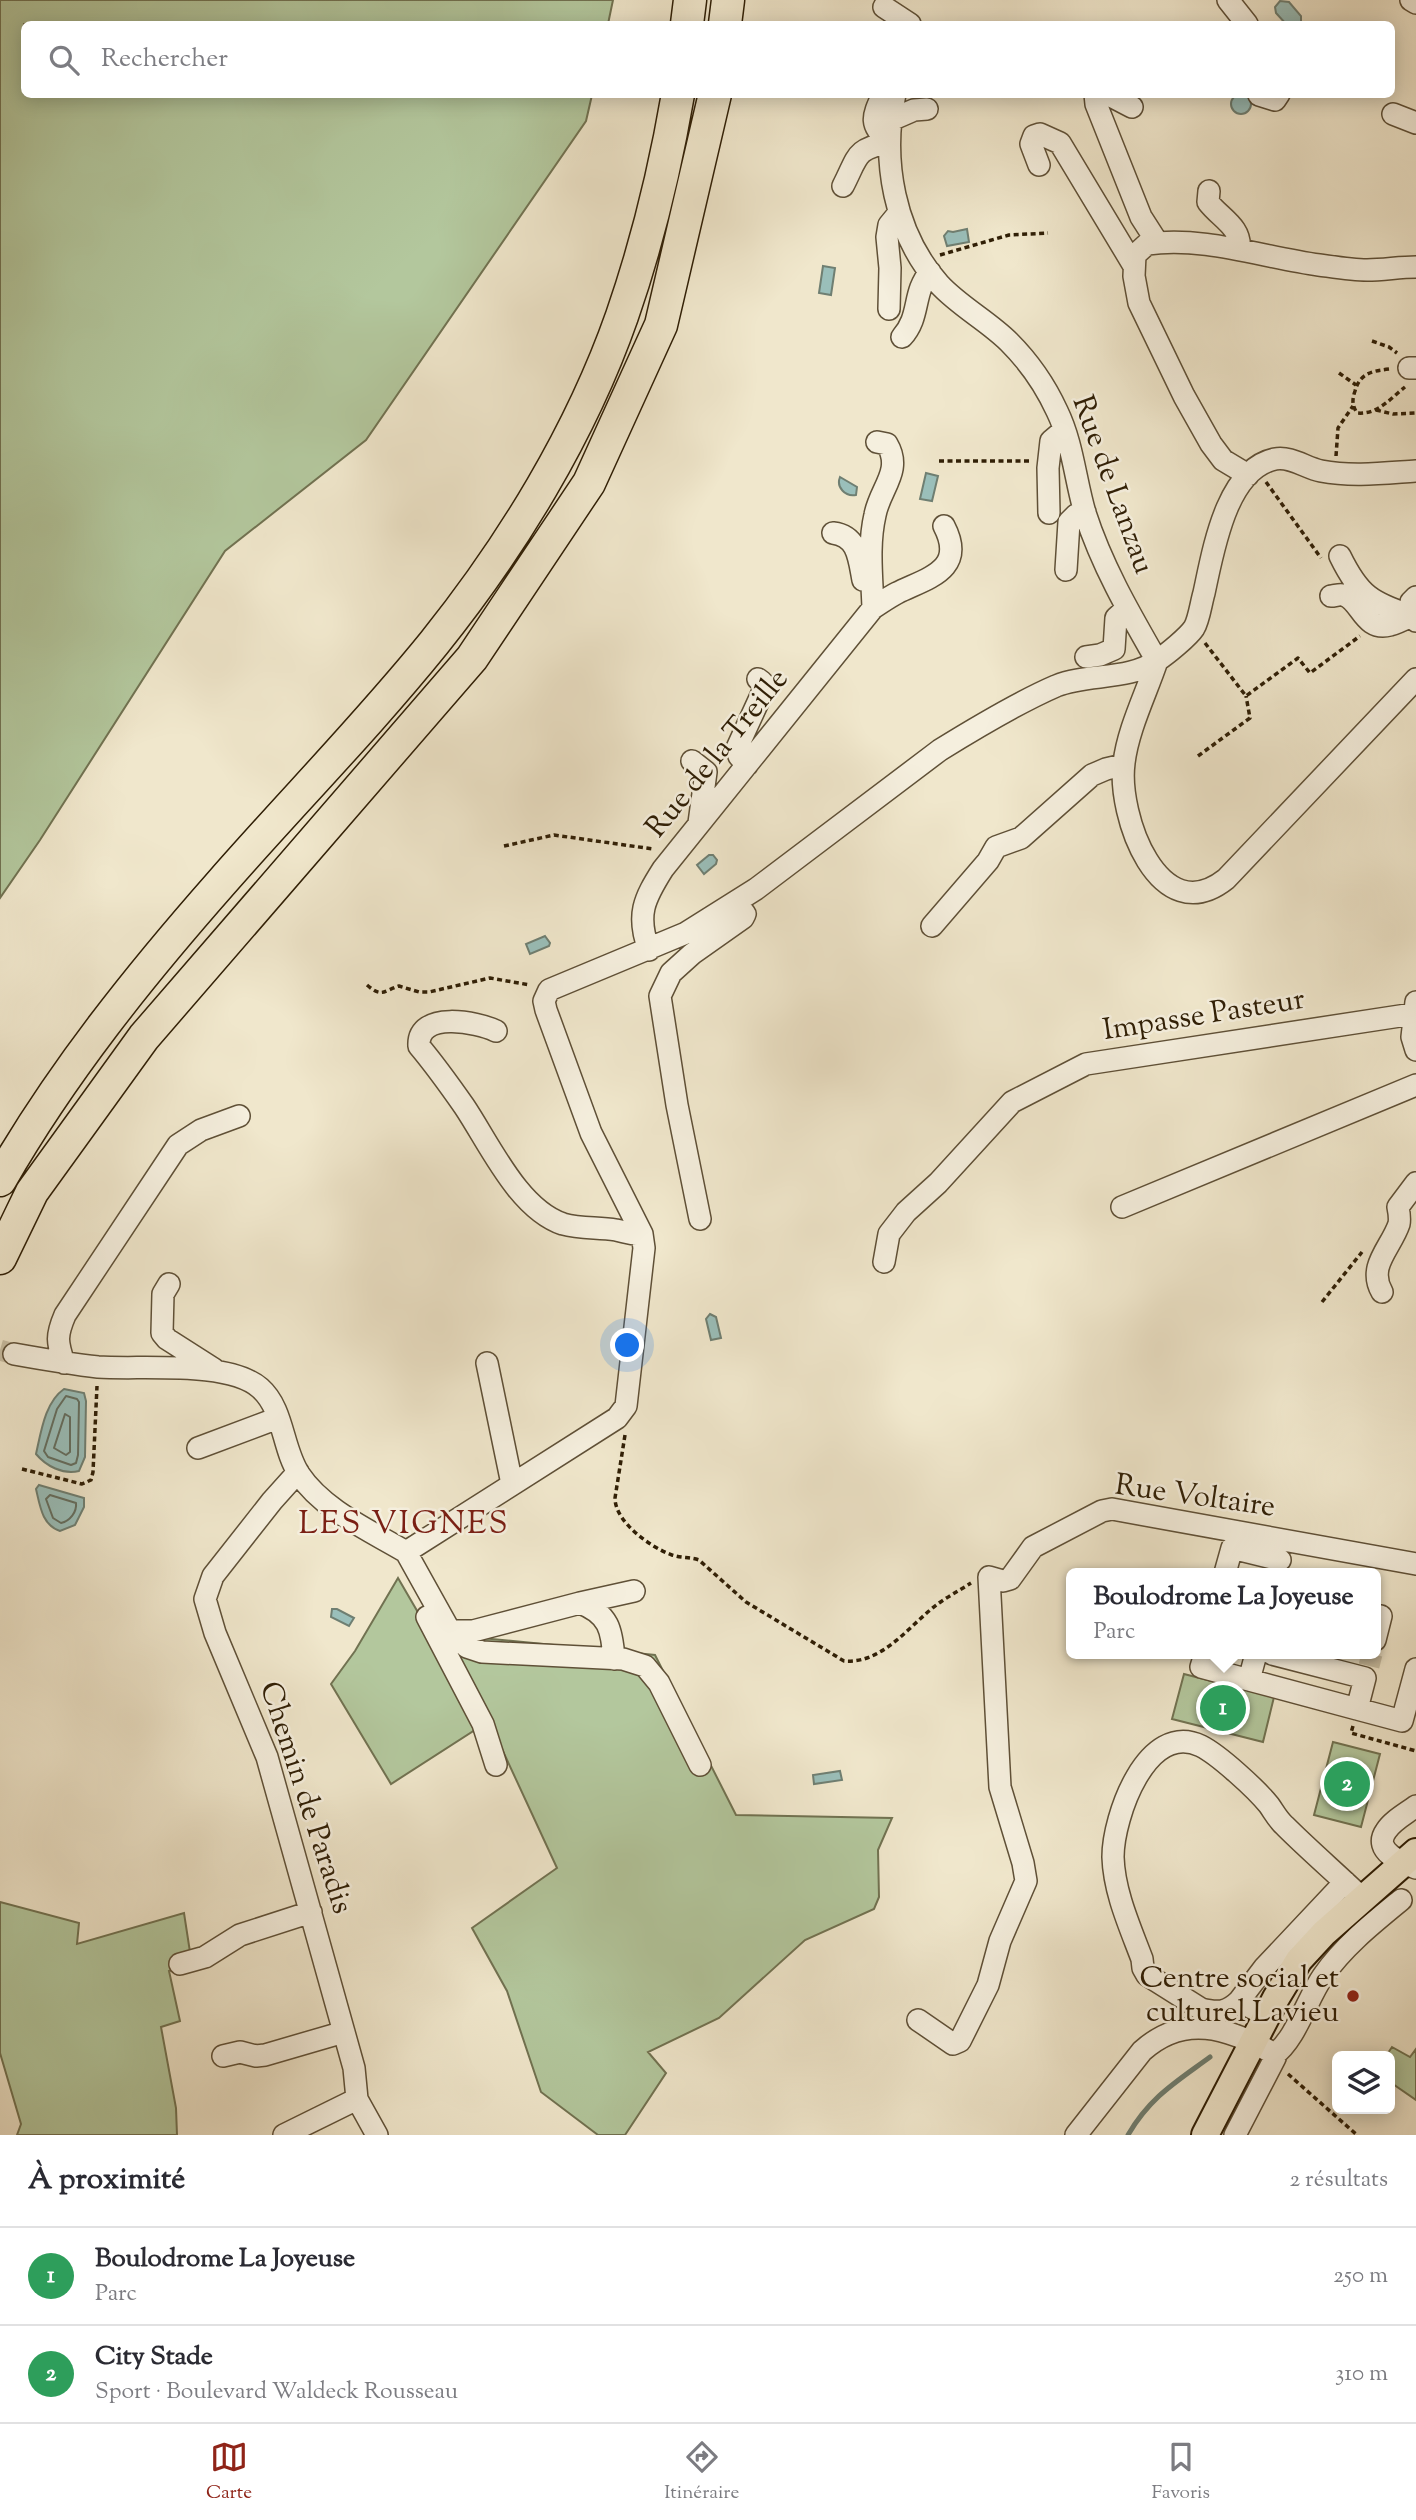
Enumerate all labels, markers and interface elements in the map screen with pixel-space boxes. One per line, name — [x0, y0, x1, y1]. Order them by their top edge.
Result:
search box — [21, 21, 1395, 98]
icon: search — [45, 41, 83, 79]
text: Rechercher — [101, 41, 228, 78]
street label: Rue de Lanzau — [1060, 390, 1164, 580]
street label: Rue de la Treille — [636, 660, 800, 848]
street label: Impasse Pasteur — [1100, 979, 1308, 1053]
your location — [610, 1328, 644, 1362]
street label: Rue Voltaire — [1112, 1464, 1278, 1530]
district label: LES VIGNES — [299, 1502, 509, 1548]
popup — [1066, 1568, 1381, 1659]
text: Boulodrome La Joyeuse — [1093, 1579, 1354, 1616]
text: Parc — [1093, 1616, 1135, 1649]
street label: Chemin de Paradis — [247, 1676, 363, 1920]
pin: 1 — [1200, 1682, 1246, 1734]
pin: 2 — [1324, 1758, 1370, 1810]
place label: Centre social et culturel Lavieu — [1139, 1958, 1339, 2035]
marker: Centre social et culturel Lavieu — [1345, 1988, 1361, 2004]
map controls — [1332, 2051, 1395, 2114]
button: layers — [1332, 2051, 1395, 2114]
text: À proximité — [28, 2159, 185, 2202]
text: 2 résultats — [1289, 2164, 1388, 2197]
text: Boulodrome La Joyeuse — [95, 2241, 355, 2278]
text: 1 — [47, 2260, 55, 2293]
text: 250 m — [1333, 2260, 1388, 2293]
text: Parc — [95, 2278, 137, 2311]
text: City Stade — [95, 2339, 213, 2376]
text: 2 — [46, 2358, 56, 2391]
text: 310 m — [1335, 2358, 1388, 2391]
text: Sport · Boulevard Waldeck Rousseau — [95, 2376, 458, 2409]
tab: Carte — [206, 2438, 252, 2507]
tab: Itinéraire — [664, 2438, 739, 2507]
tab: Favoris — [1151, 2438, 1210, 2507]

